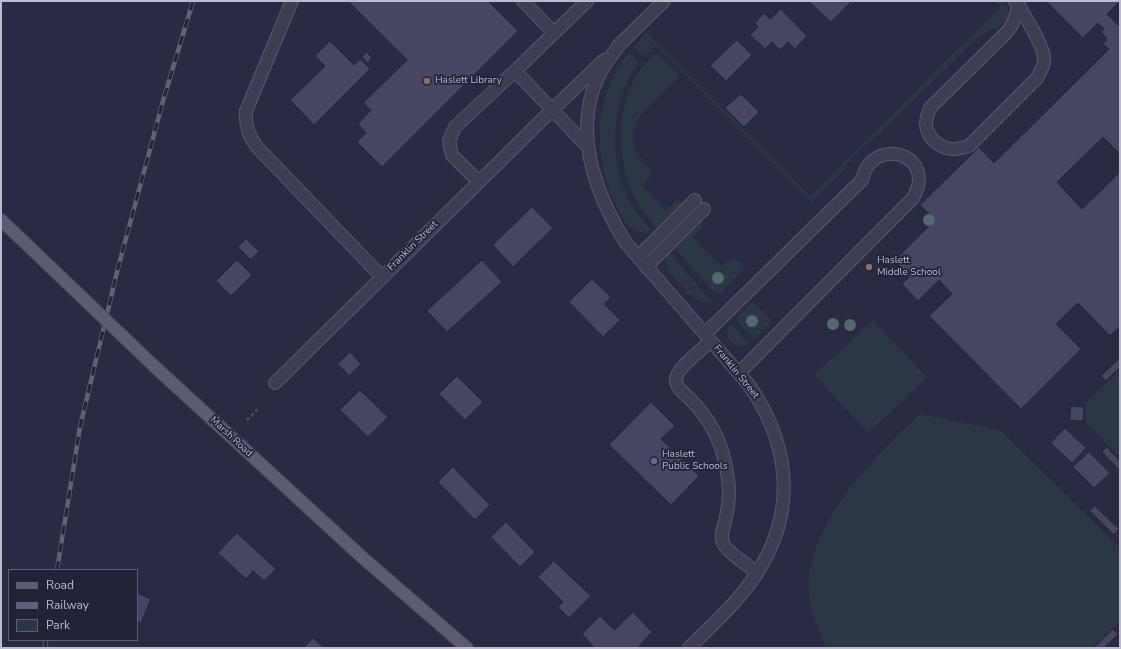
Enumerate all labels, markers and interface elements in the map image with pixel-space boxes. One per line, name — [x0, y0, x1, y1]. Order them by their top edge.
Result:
place label: Haslett Library — [435, 75, 502, 87]
marker: Haslett Library — [422, 76, 432, 86]
street label: Franklin Street — [386, 219, 440, 273]
place label: Haslett Middle School — [877, 255, 941, 278]
marker: Haslett Middle School — [864, 262, 874, 272]
street label: Franklin Street — [711, 343, 761, 401]
street label: Marsh Road — [207, 414, 255, 460]
place label: Haslett Public Schools — [662, 449, 727, 472]
marker: Haslett Public Schools — [649, 456, 659, 466]
legend — [8, 569, 138, 641]
text: Road — [46, 577, 74, 593]
text: Railway — [46, 597, 89, 613]
text: Park — [46, 617, 70, 633]

